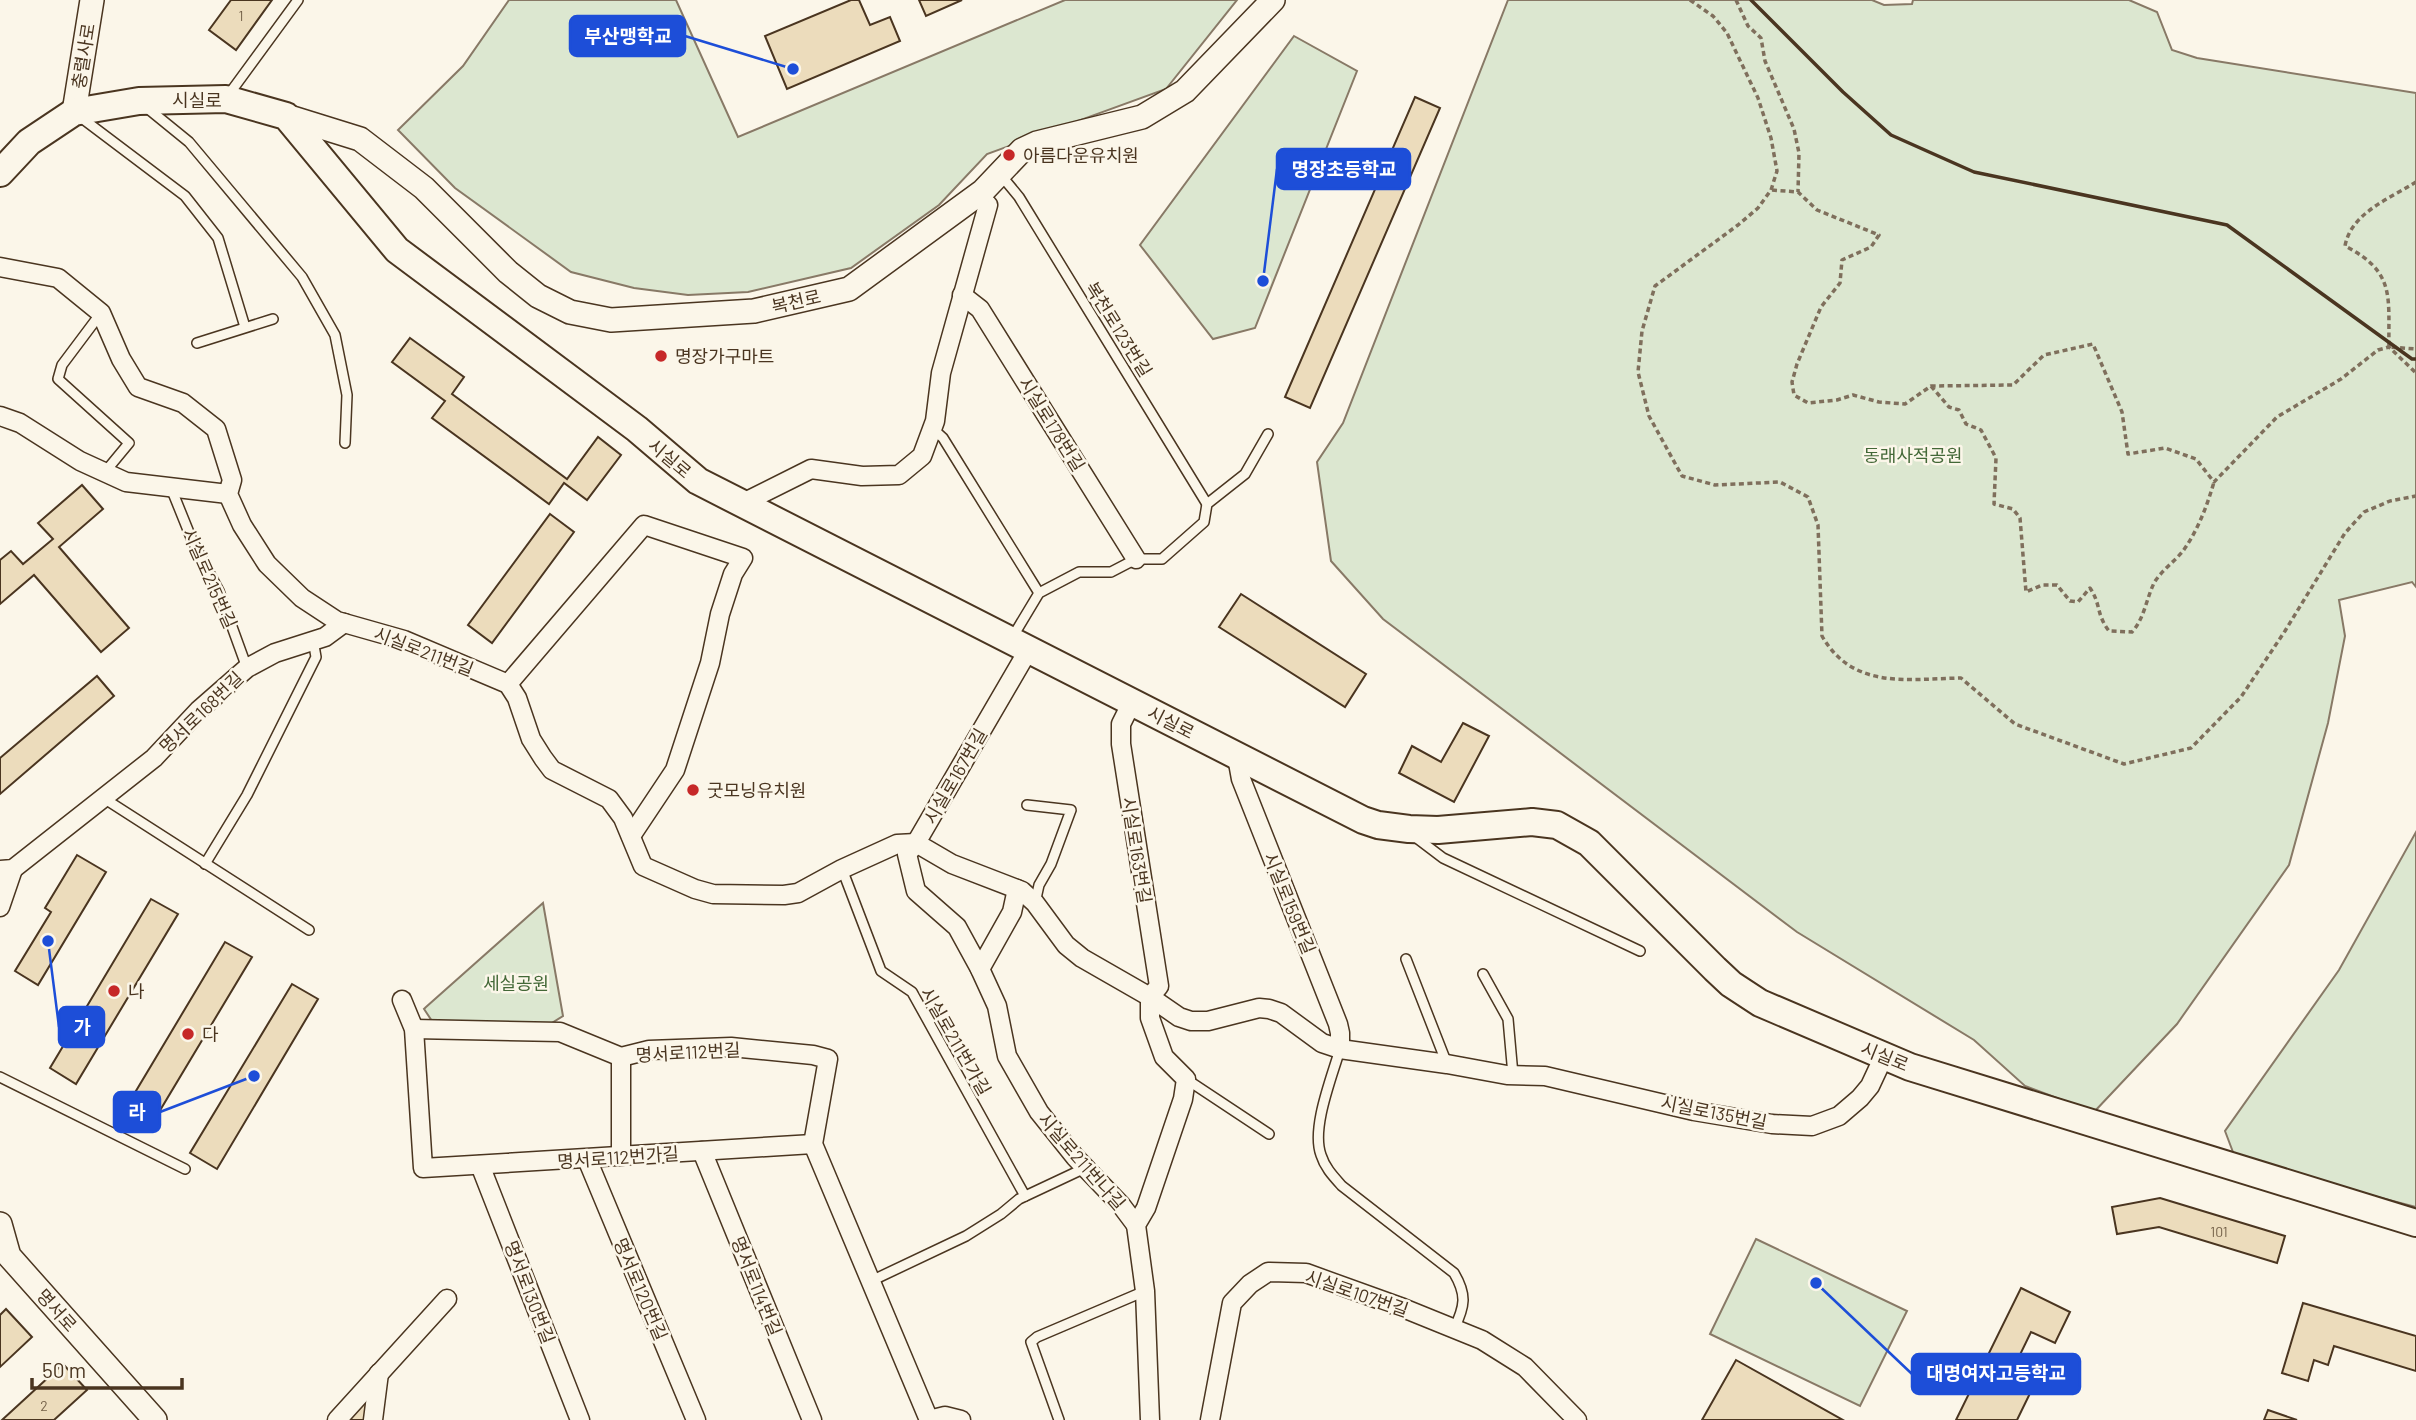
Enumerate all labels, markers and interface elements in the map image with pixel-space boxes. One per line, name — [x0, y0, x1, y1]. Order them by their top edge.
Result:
house number: 1 — [239, 7, 243, 24]
callout: 부산맹학교 — [570, 16, 685, 56]
street label: 충렬사로 — [67, 22, 99, 90]
text: 부산맹학교 — [584, 24, 672, 47]
street label: 시실로 — [172, 89, 222, 111]
place label: 아름다운유치원 — [1023, 144, 1139, 166]
marker: 아름다운유치원 — [1001, 147, 1017, 163]
callout: 명장초등학교 — [1277, 149, 1410, 189]
text: 명장초등학교 — [1292, 157, 1396, 180]
street label: 복천로123번길 — [1081, 277, 1157, 381]
street label: 복천로 — [769, 285, 823, 317]
place label: 명장가구마트 — [675, 345, 774, 367]
marker: 명장가구마트 — [653, 348, 669, 364]
street label: 시실로178번길 — [1014, 373, 1090, 475]
street label: 시실로 — [644, 434, 696, 482]
park label: 동래사적공원 — [1863, 444, 1963, 466]
street label: 시실로215번길 — [178, 524, 242, 632]
street label: 시실로211번길 — [371, 622, 477, 680]
street label: 명서로168번길 — [155, 667, 247, 757]
street label: 시실로 — [1144, 701, 1198, 743]
street label: 시실로167번길 — [919, 724, 991, 828]
place label: 굿모닝유치원 — [707, 779, 806, 801]
marker: 굿모닝유치원 — [685, 782, 701, 798]
street label: 시실로163번길 — [1118, 795, 1156, 905]
street label: 시실로159번길 — [1260, 849, 1320, 957]
park label: 세실공원 — [483, 972, 549, 994]
place label: 나 — [128, 980, 145, 1002]
marker: 나 — [106, 983, 122, 999]
street label: 시실로211번가길 — [916, 983, 996, 1099]
callout: 가 — [59, 1007, 104, 1047]
text: 가 — [73, 1015, 91, 1038]
place label: 다 — [202, 1023, 219, 1045]
marker: 다 — [180, 1026, 196, 1042]
street label: 시실로 — [1858, 1036, 1912, 1076]
street label: 명서로112번길 — [635, 1038, 741, 1066]
street label: 시실로135번길 — [1659, 1091, 1769, 1133]
callout: 라 — [114, 1092, 160, 1132]
text: 라 — [128, 1100, 146, 1123]
street label: 시실로211번나길 — [1034, 1108, 1130, 1214]
street label: 명서로112번가길 — [557, 1142, 679, 1172]
house number: 101 — [2210, 1223, 2228, 1240]
street label: 명서로114번길 — [727, 1233, 787, 1339]
street label: 명서로120번길 — [610, 1235, 672, 1343]
street label: 명서로130번길 — [500, 1237, 560, 1347]
street label: 시실로107번길 — [1302, 1265, 1412, 1321]
street label: 명서로 — [32, 1284, 82, 1336]
scale bar — [32, 1346, 182, 1390]
callout: 대명여자고등학교 — [1912, 1354, 2080, 1394]
text: 50 m — [42, 1357, 86, 1382]
text: 대명여자고등학교 — [1926, 1361, 2066, 1384]
house number: 2 — [40, 1397, 48, 1414]

